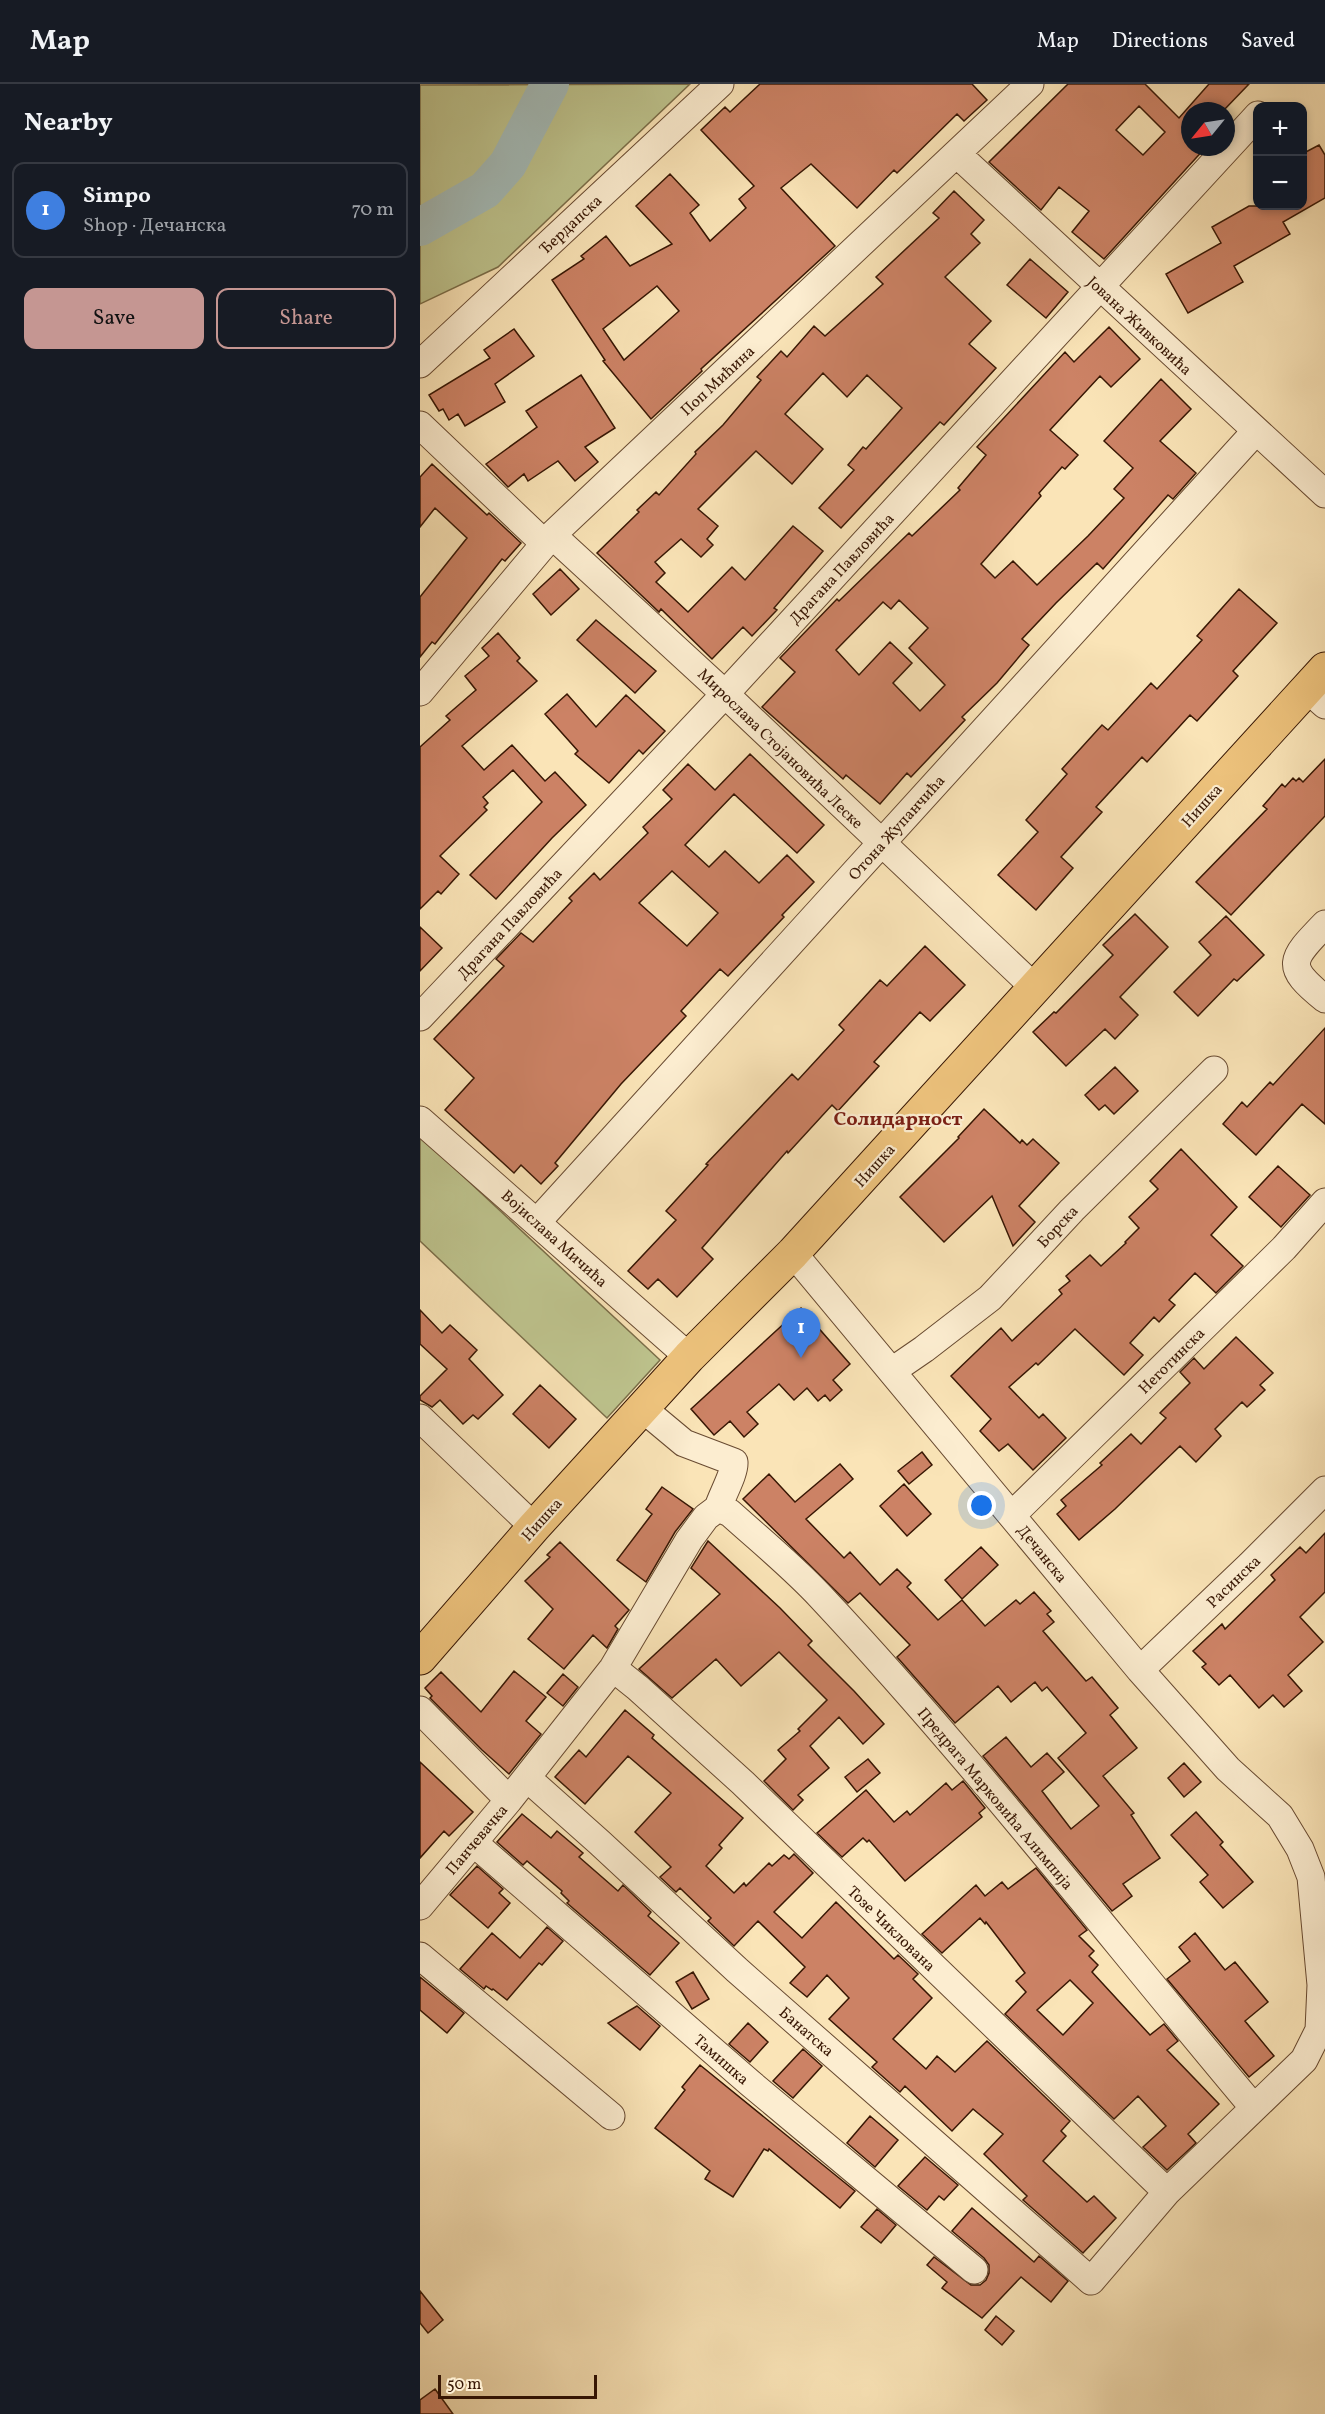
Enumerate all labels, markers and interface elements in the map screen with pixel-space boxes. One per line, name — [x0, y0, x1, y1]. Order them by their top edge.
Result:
text: Map — [30, 22, 90, 61]
text: Map — [1037, 27, 1079, 56]
text: Directions — [1112, 27, 1208, 56]
text: Saved — [1241, 27, 1295, 56]
north arrow — [1181, 102, 1235, 156]
map controls — [1253, 102, 1307, 210]
button: + — [1253, 102, 1307, 156]
text: Nearby — [24, 105, 113, 141]
button: − — [1253, 156, 1307, 210]
text: Simpo — [83, 181, 151, 212]
street label: Ђердапска — [535, 191, 608, 260]
text: 1 — [41, 196, 50, 224]
text: 70 m — [351, 196, 394, 224]
text: Shop · Дечанска — [83, 212, 226, 240]
street label: Јована Живковића — [1081, 272, 1196, 381]
button: Save — [24, 288, 204, 349]
button: Share — [216, 288, 396, 349]
street label: Поп Мићина — [676, 341, 760, 422]
street label: Драгана Павловића — [785, 509, 900, 630]
street label: Мирослава Стојановића Леске — [692, 664, 867, 835]
street label: Отона Жупанчића — [844, 771, 951, 886]
street label: Нишка — [1177, 780, 1228, 833]
street label: Драгана Павловића — [453, 864, 568, 985]
district label: Солидарност — [833, 1106, 963, 1134]
street label: Нишка — [850, 1140, 901, 1193]
street label: Војислава Мичића — [496, 1186, 612, 1293]
street label: Борска — [1033, 1201, 1084, 1254]
pin: 1 — [782, 1308, 820, 1358]
street label: Неготинска — [1134, 1323, 1211, 1400]
your location — [967, 1491, 996, 1520]
street label: Нишка — [517, 1494, 568, 1547]
street label: Дечанска — [1011, 1520, 1072, 1588]
street label: Расинска — [1202, 1551, 1266, 1614]
street label: Предрага Марковића Алимпија — [911, 1703, 1078, 1895]
street label: Панчевачка — [441, 1800, 514, 1880]
street label: Тозе Чиклована — [842, 1882, 940, 1977]
street label: Банатска — [773, 2002, 838, 2063]
street label: Тамишка — [688, 2030, 753, 2091]
scale bar — [438, 2372, 597, 2400]
text: 50 m — [447, 2374, 481, 2396]

